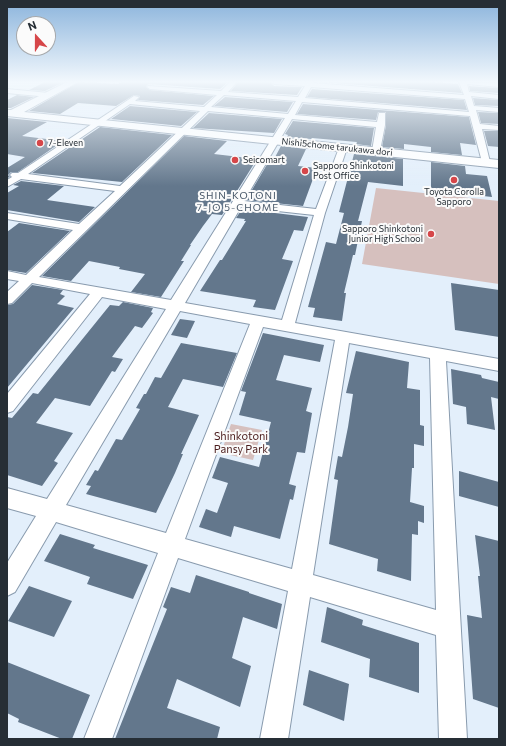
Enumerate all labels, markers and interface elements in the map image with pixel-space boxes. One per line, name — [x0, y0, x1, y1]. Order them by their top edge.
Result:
north arrow — [16, 16, 56, 56]
text: N — [26, 18, 38, 33]
street label: Nishi5chome tarukawa dori — [281, 136, 393, 158]
marker: 7-Eleven — [35, 138, 45, 148]
place label: 7-Eleven — [48, 138, 83, 148]
marker: Seicomart — [230, 155, 240, 165]
place label: Seicomart — [243, 155, 285, 165]
place label: Sapporo Shinkotoni Post Office — [313, 161, 394, 182]
marker: Sapporo Shinkotoni Post Office — [300, 166, 310, 176]
marker: Toyota Corolla Sapporo — [449, 175, 459, 185]
place label: Toyota Corolla Sapporo — [424, 187, 484, 208]
district label: SHIN-KOTONI 7-JO 5-CHOME — [197, 190, 279, 214]
place label: Sapporo Shinkotoni Junior High School — [342, 224, 423, 245]
marker: Sapporo Shinkotoni Junior High School — [426, 229, 436, 239]
park label: Shinkotoni Pansy Park — [214, 429, 268, 455]

